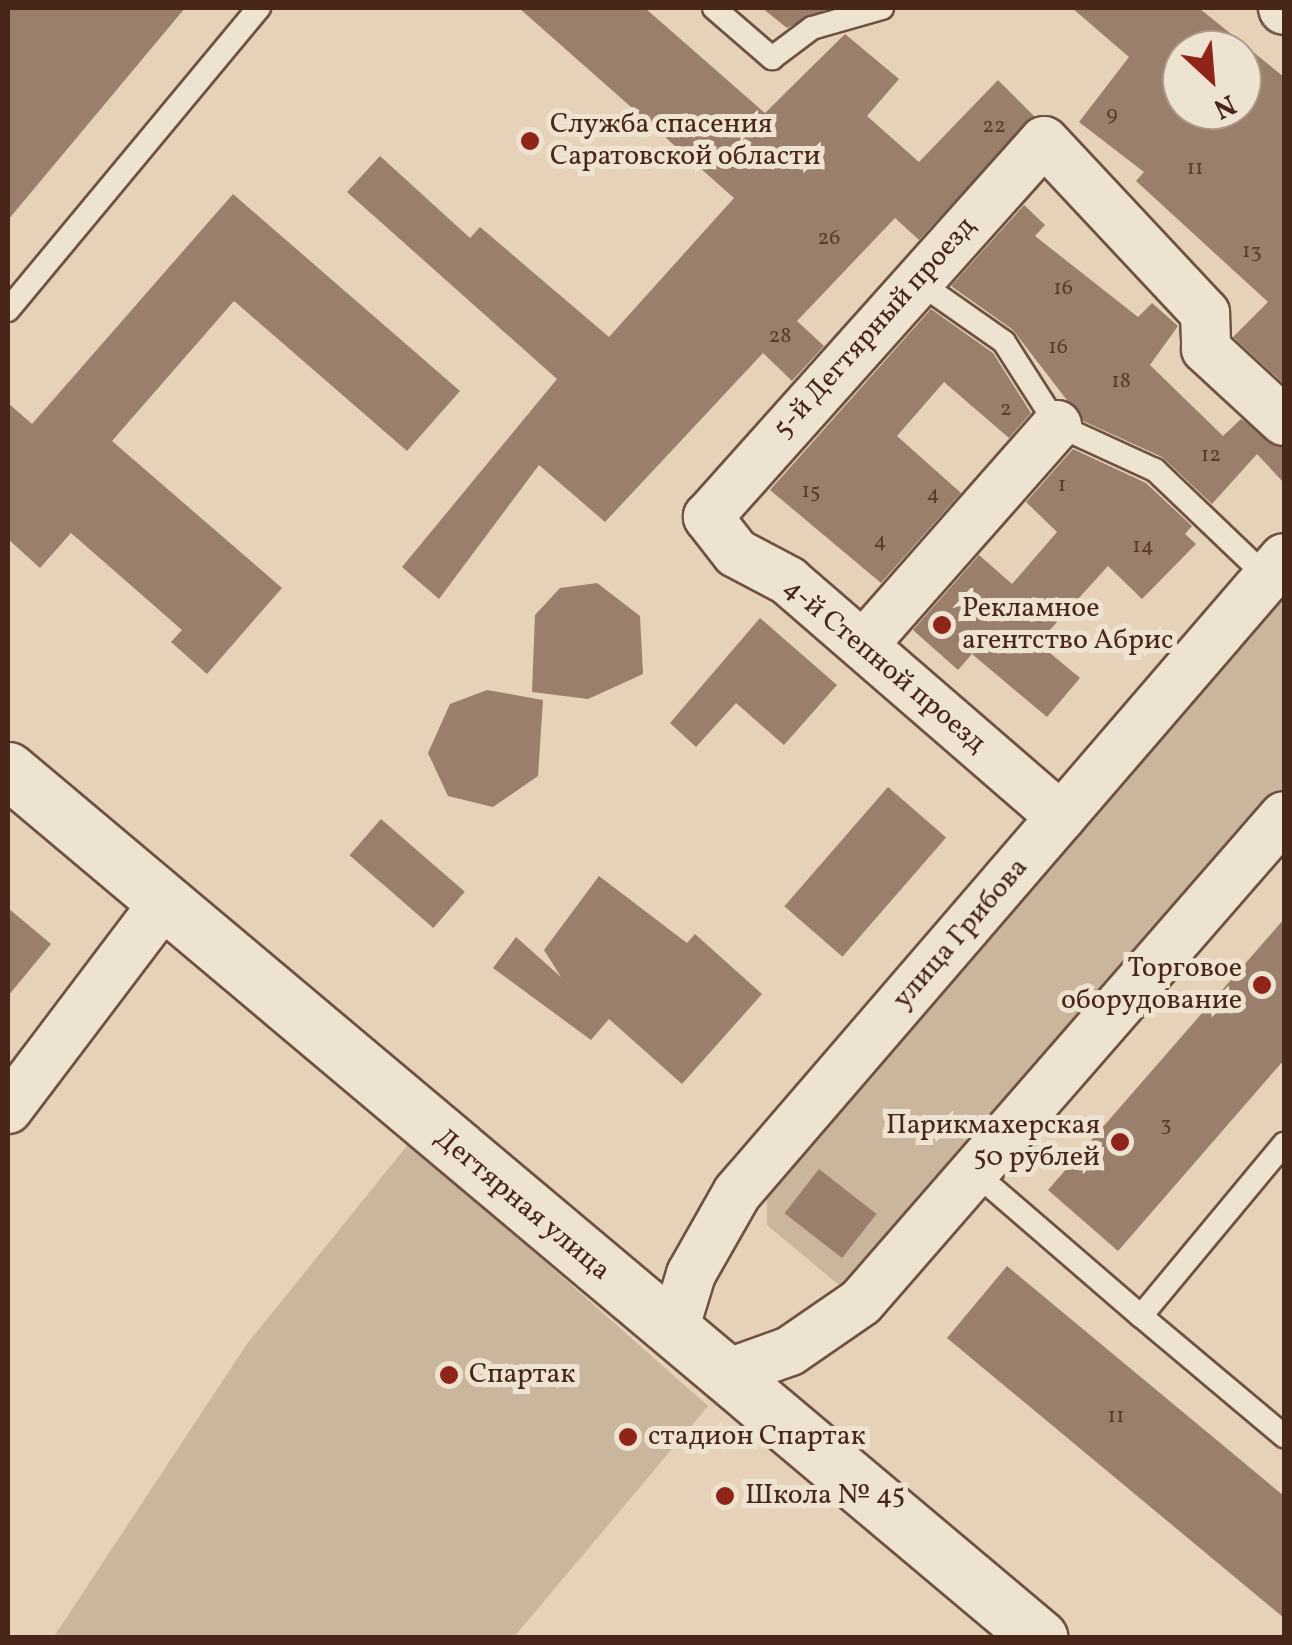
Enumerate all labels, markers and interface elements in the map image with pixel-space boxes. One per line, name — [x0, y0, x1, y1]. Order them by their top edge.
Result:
north arrow — [1162, 30, 1262, 130]
text: N — [1207, 84, 1242, 128]
house number: 9 — [1106, 102, 1118, 128]
place label: Служба спасения Саратовской области — [550, 108, 820, 174]
house number: 22 — [982, 114, 1006, 140]
marker: Служба спасения Саратовской области — [519, 130, 541, 152]
house number: 11 — [1186, 156, 1204, 182]
street label: 5-й Дегтярный проезд — [767, 210, 983, 446]
house number: 26 — [818, 226, 840, 252]
house number: 13 — [1242, 239, 1262, 265]
house number: 16 — [1053, 276, 1073, 302]
house number: 28 — [769, 324, 791, 350]
house number: 16 — [1048, 335, 1068, 361]
house number: 18 — [1111, 369, 1131, 395]
house number: 2 — [1000, 397, 1012, 423]
house number: 12 — [1201, 443, 1221, 469]
house number: 1 — [1058, 473, 1066, 499]
house number: 15 — [801, 479, 821, 505]
house number: 4 — [926, 482, 940, 508]
house number: 4 — [873, 529, 887, 555]
house number: 14 — [1132, 534, 1154, 560]
street label: 4-й Степной проезд — [776, 572, 992, 760]
place label: Рекламное агентство Абрис — [962, 592, 1174, 658]
marker: Рекламное агентство Абрис — [931, 614, 953, 636]
street label: улица Грибова — [886, 852, 1036, 1016]
place label: Торговое оборудование — [1061, 952, 1242, 1018]
marker: Торговое оборудование — [1251, 974, 1273, 996]
place label: Парикмахерская 50 рублей — [886, 1109, 1100, 1175]
house number: 3 — [1160, 1112, 1172, 1138]
street label: Дегтярная улица — [427, 1122, 617, 1288]
marker: Парикмахерская 50 рублей — [1109, 1131, 1131, 1153]
place label: Спартак — [469, 1358, 575, 1392]
marker: Спартак — [438, 1364, 460, 1386]
house number: 11 — [1107, 1404, 1125, 1430]
place label: стадион Спартак — [648, 1420, 866, 1454]
marker: стадион Спартак — [617, 1426, 639, 1448]
place label: Школа № 45 — [745, 1479, 905, 1513]
marker: Школа № 45 — [714, 1485, 736, 1507]

